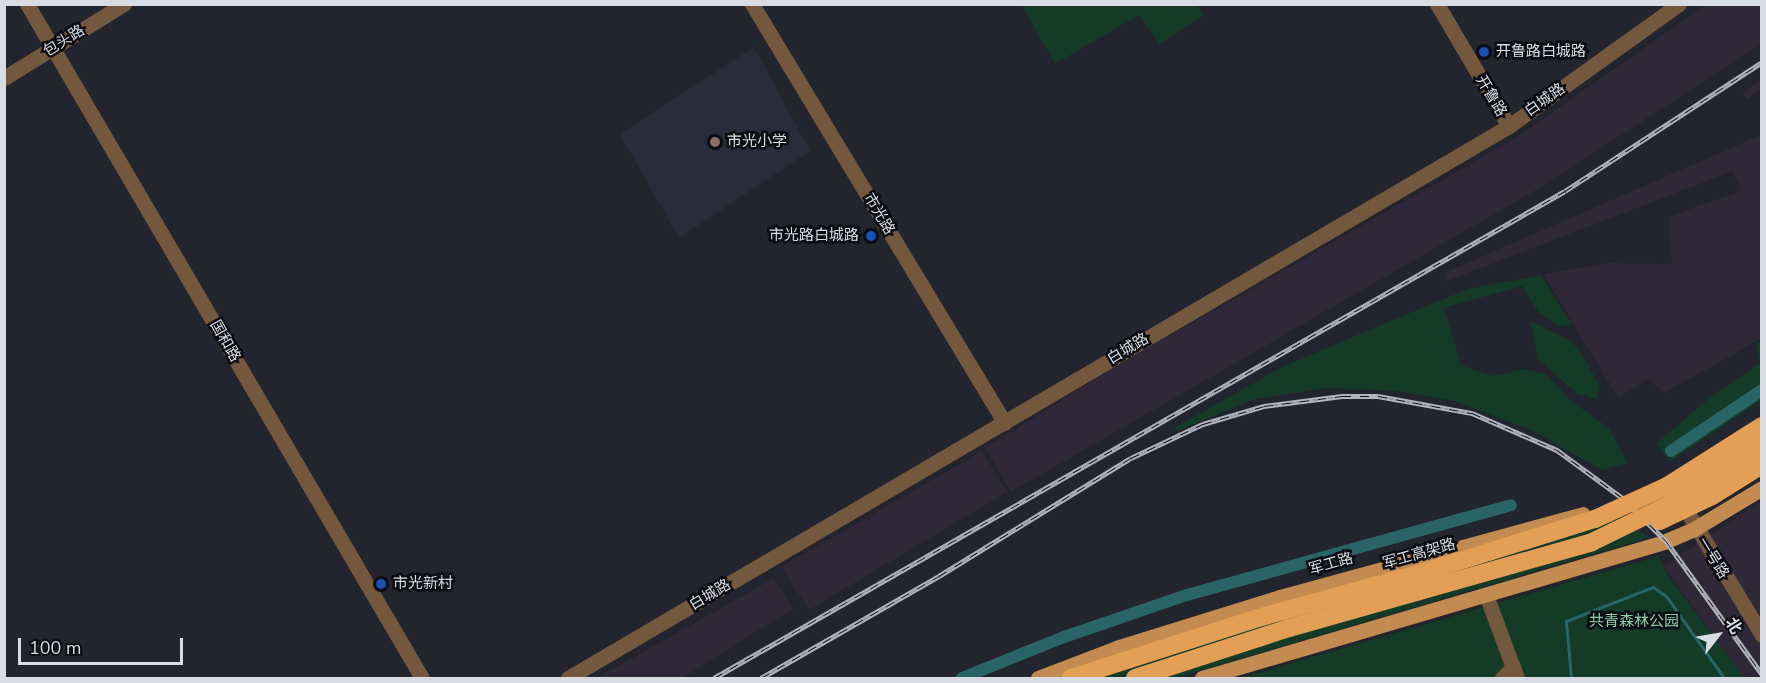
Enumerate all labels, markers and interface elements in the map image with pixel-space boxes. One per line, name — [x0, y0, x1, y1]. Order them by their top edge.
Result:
street label: 包头路 — [40, 21, 88, 61]
place label: 开鲁路白城路 — [1496, 43, 1586, 61]
marker: 开鲁路白城路 — [1477, 45, 1491, 59]
street label: 开鲁路 — [1472, 72, 1510, 120]
street label: 白城路 — [1521, 80, 1569, 120]
place label: 市光小学 — [727, 133, 787, 151]
marker: 市光小学 — [708, 135, 722, 149]
street label: 市光路 — [860, 190, 898, 238]
place label: 市光路白城路 — [769, 227, 859, 245]
marker: 市光路白城路 — [864, 229, 878, 243]
street label: 国和路 — [206, 317, 244, 365]
street label: 白城路 — [1104, 330, 1152, 368]
street label: 一号路 — [1693, 534, 1733, 582]
street label: 军工高架路 — [1380, 535, 1458, 573]
street label: 军工路 — [1307, 549, 1355, 579]
place label: 市光新村 — [393, 575, 453, 593]
street label: 白城路 — [686, 576, 734, 614]
marker: 市光新村 — [374, 577, 388, 591]
north arrow — [1688, 605, 1748, 665]
park label: 共青森林公园 — [1589, 613, 1679, 631]
text: 北 — [1720, 613, 1747, 638]
scale bar — [21, 626, 186, 664]
text: 100 m — [29, 636, 81, 660]

